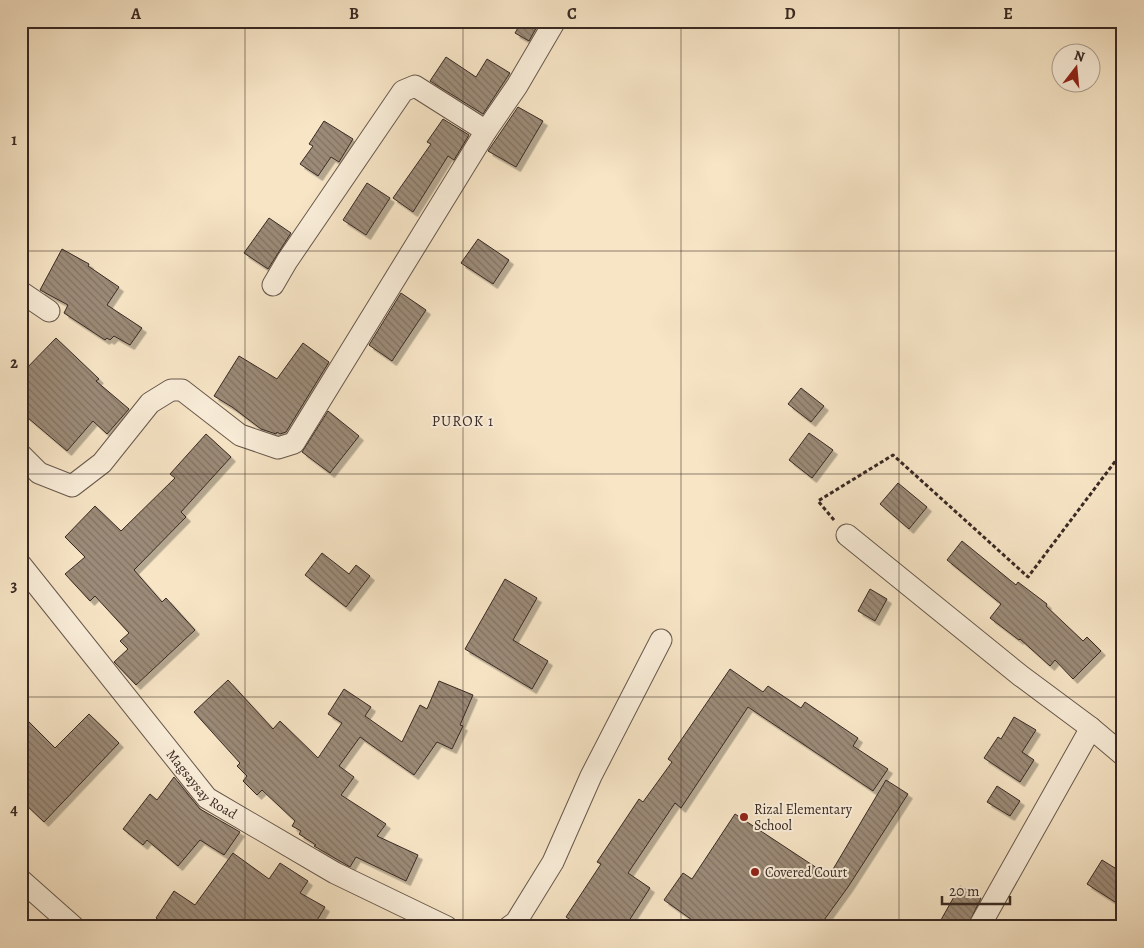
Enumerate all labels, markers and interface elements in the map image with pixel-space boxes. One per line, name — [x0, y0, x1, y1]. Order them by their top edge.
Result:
text: A — [130, 3, 142, 25]
text: B — [349, 3, 359, 25]
text: C — [567, 3, 577, 25]
text: D — [784, 3, 796, 25]
text: E — [1003, 3, 1013, 25]
north arrow — [1052, 42, 1102, 92]
text: N — [1072, 45, 1087, 67]
text: 1 — [11, 129, 17, 151]
text: 2 — [10, 352, 18, 374]
district label: PUROK 1 — [432, 411, 494, 431]
text: 3 — [11, 575, 18, 597]
street label: Magsaysay Road — [162, 745, 241, 823]
text: 4 — [10, 799, 18, 821]
place label: Rizal Elementary School — [754, 800, 853, 835]
marker: Rizal Elementary School — [738, 811, 750, 823]
place label: Covered Court — [765, 863, 848, 882]
marker: Covered Court — [749, 866, 761, 878]
scale bar — [942, 873, 1009, 905]
text: 20 m — [949, 881, 980, 901]

